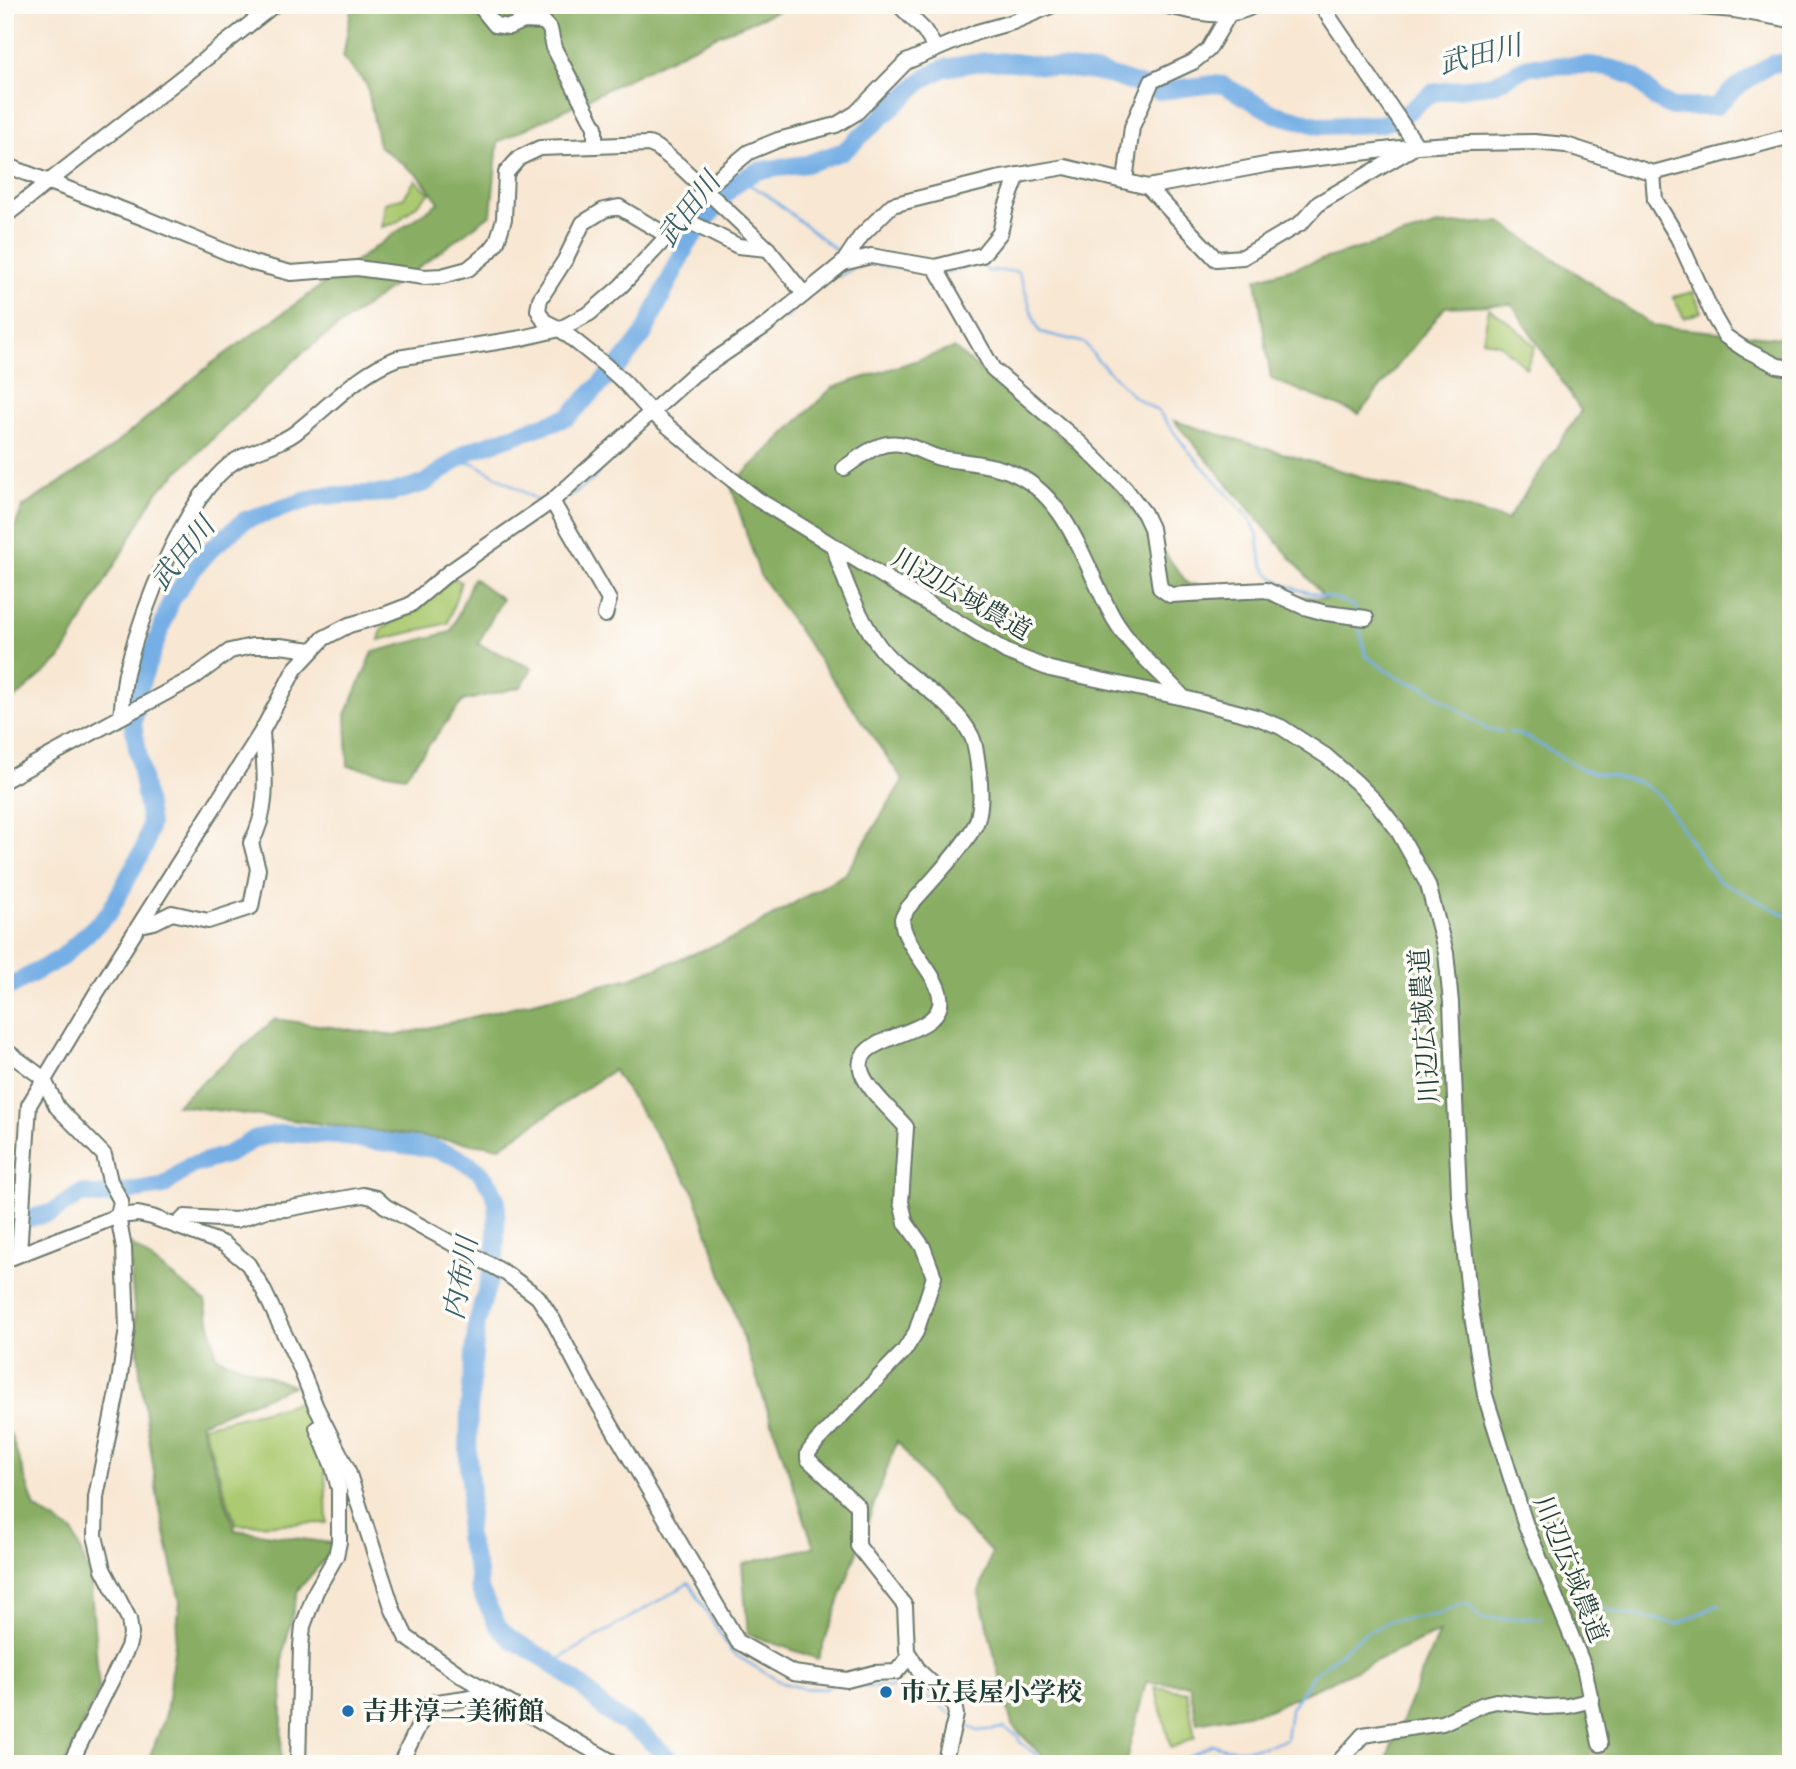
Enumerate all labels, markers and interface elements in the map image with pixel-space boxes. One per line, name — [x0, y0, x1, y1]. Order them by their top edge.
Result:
water label: 武田川 — [1435, 28, 1528, 81]
water label: 武田川 — [650, 163, 729, 253]
water label: 武田川 — [143, 508, 224, 596]
street label: 川辺広域農道 — [886, 542, 1037, 647]
street label: 川辺広域農道 — [1404, 947, 1445, 1105]
water label: 内布川 — [437, 1231, 485, 1322]
street label: 川辺広域農道 — [1527, 1491, 1614, 1647]
place label: 市立長屋小学校 — [900, 1677, 1082, 1708]
marker: 市立長屋小学校 — [878, 1684, 894, 1700]
place label: 吉井淳二美術館 — [362, 1696, 544, 1727]
marker: 吉井淳二美術館 — [340, 1703, 356, 1719]

